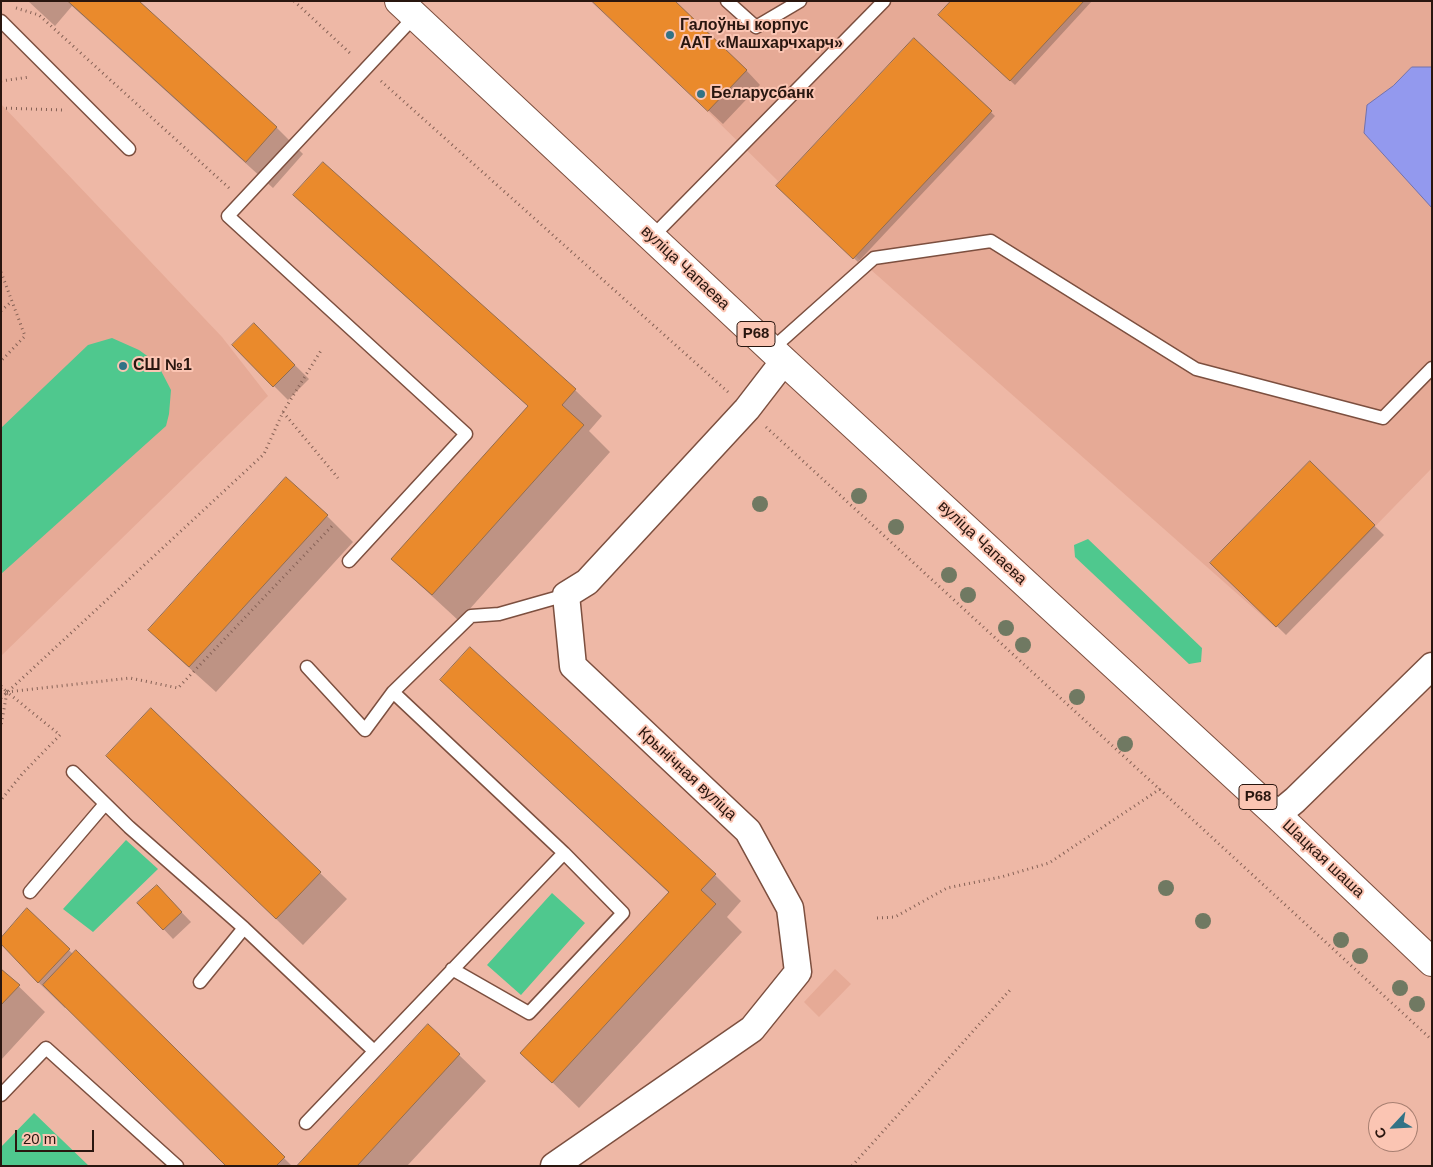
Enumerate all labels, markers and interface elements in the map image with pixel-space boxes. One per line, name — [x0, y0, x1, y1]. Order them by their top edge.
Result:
place label: Галоўны корпус ААТ «Машхарчхарч» — [680, 16, 843, 54]
marker: Галоўны корпус ААТ «Машхарчхарч» — [664, 29, 676, 41]
place label: Беларусбанк — [711, 84, 814, 104]
marker: Беларусбанк — [695, 88, 707, 100]
street label: вуліца Чапаева — [637, 222, 733, 314]
road number: Р68 — [737, 322, 775, 346]
place label: СШ №1 — [133, 356, 192, 376]
marker: СШ №1 — [117, 360, 129, 372]
street label: вуліца Чапаева — [934, 497, 1030, 589]
street label: Крынічная вуліца — [634, 723, 740, 825]
road number: Р68 — [1239, 784, 1277, 810]
street label: Шацкая шаша — [1278, 816, 1368, 902]
north arrow — [1368, 1102, 1418, 1152]
scale bar — [18, 1120, 96, 1152]
text: С — [1371, 1125, 1390, 1141]
text: 20 m — [23, 1130, 56, 1147]

